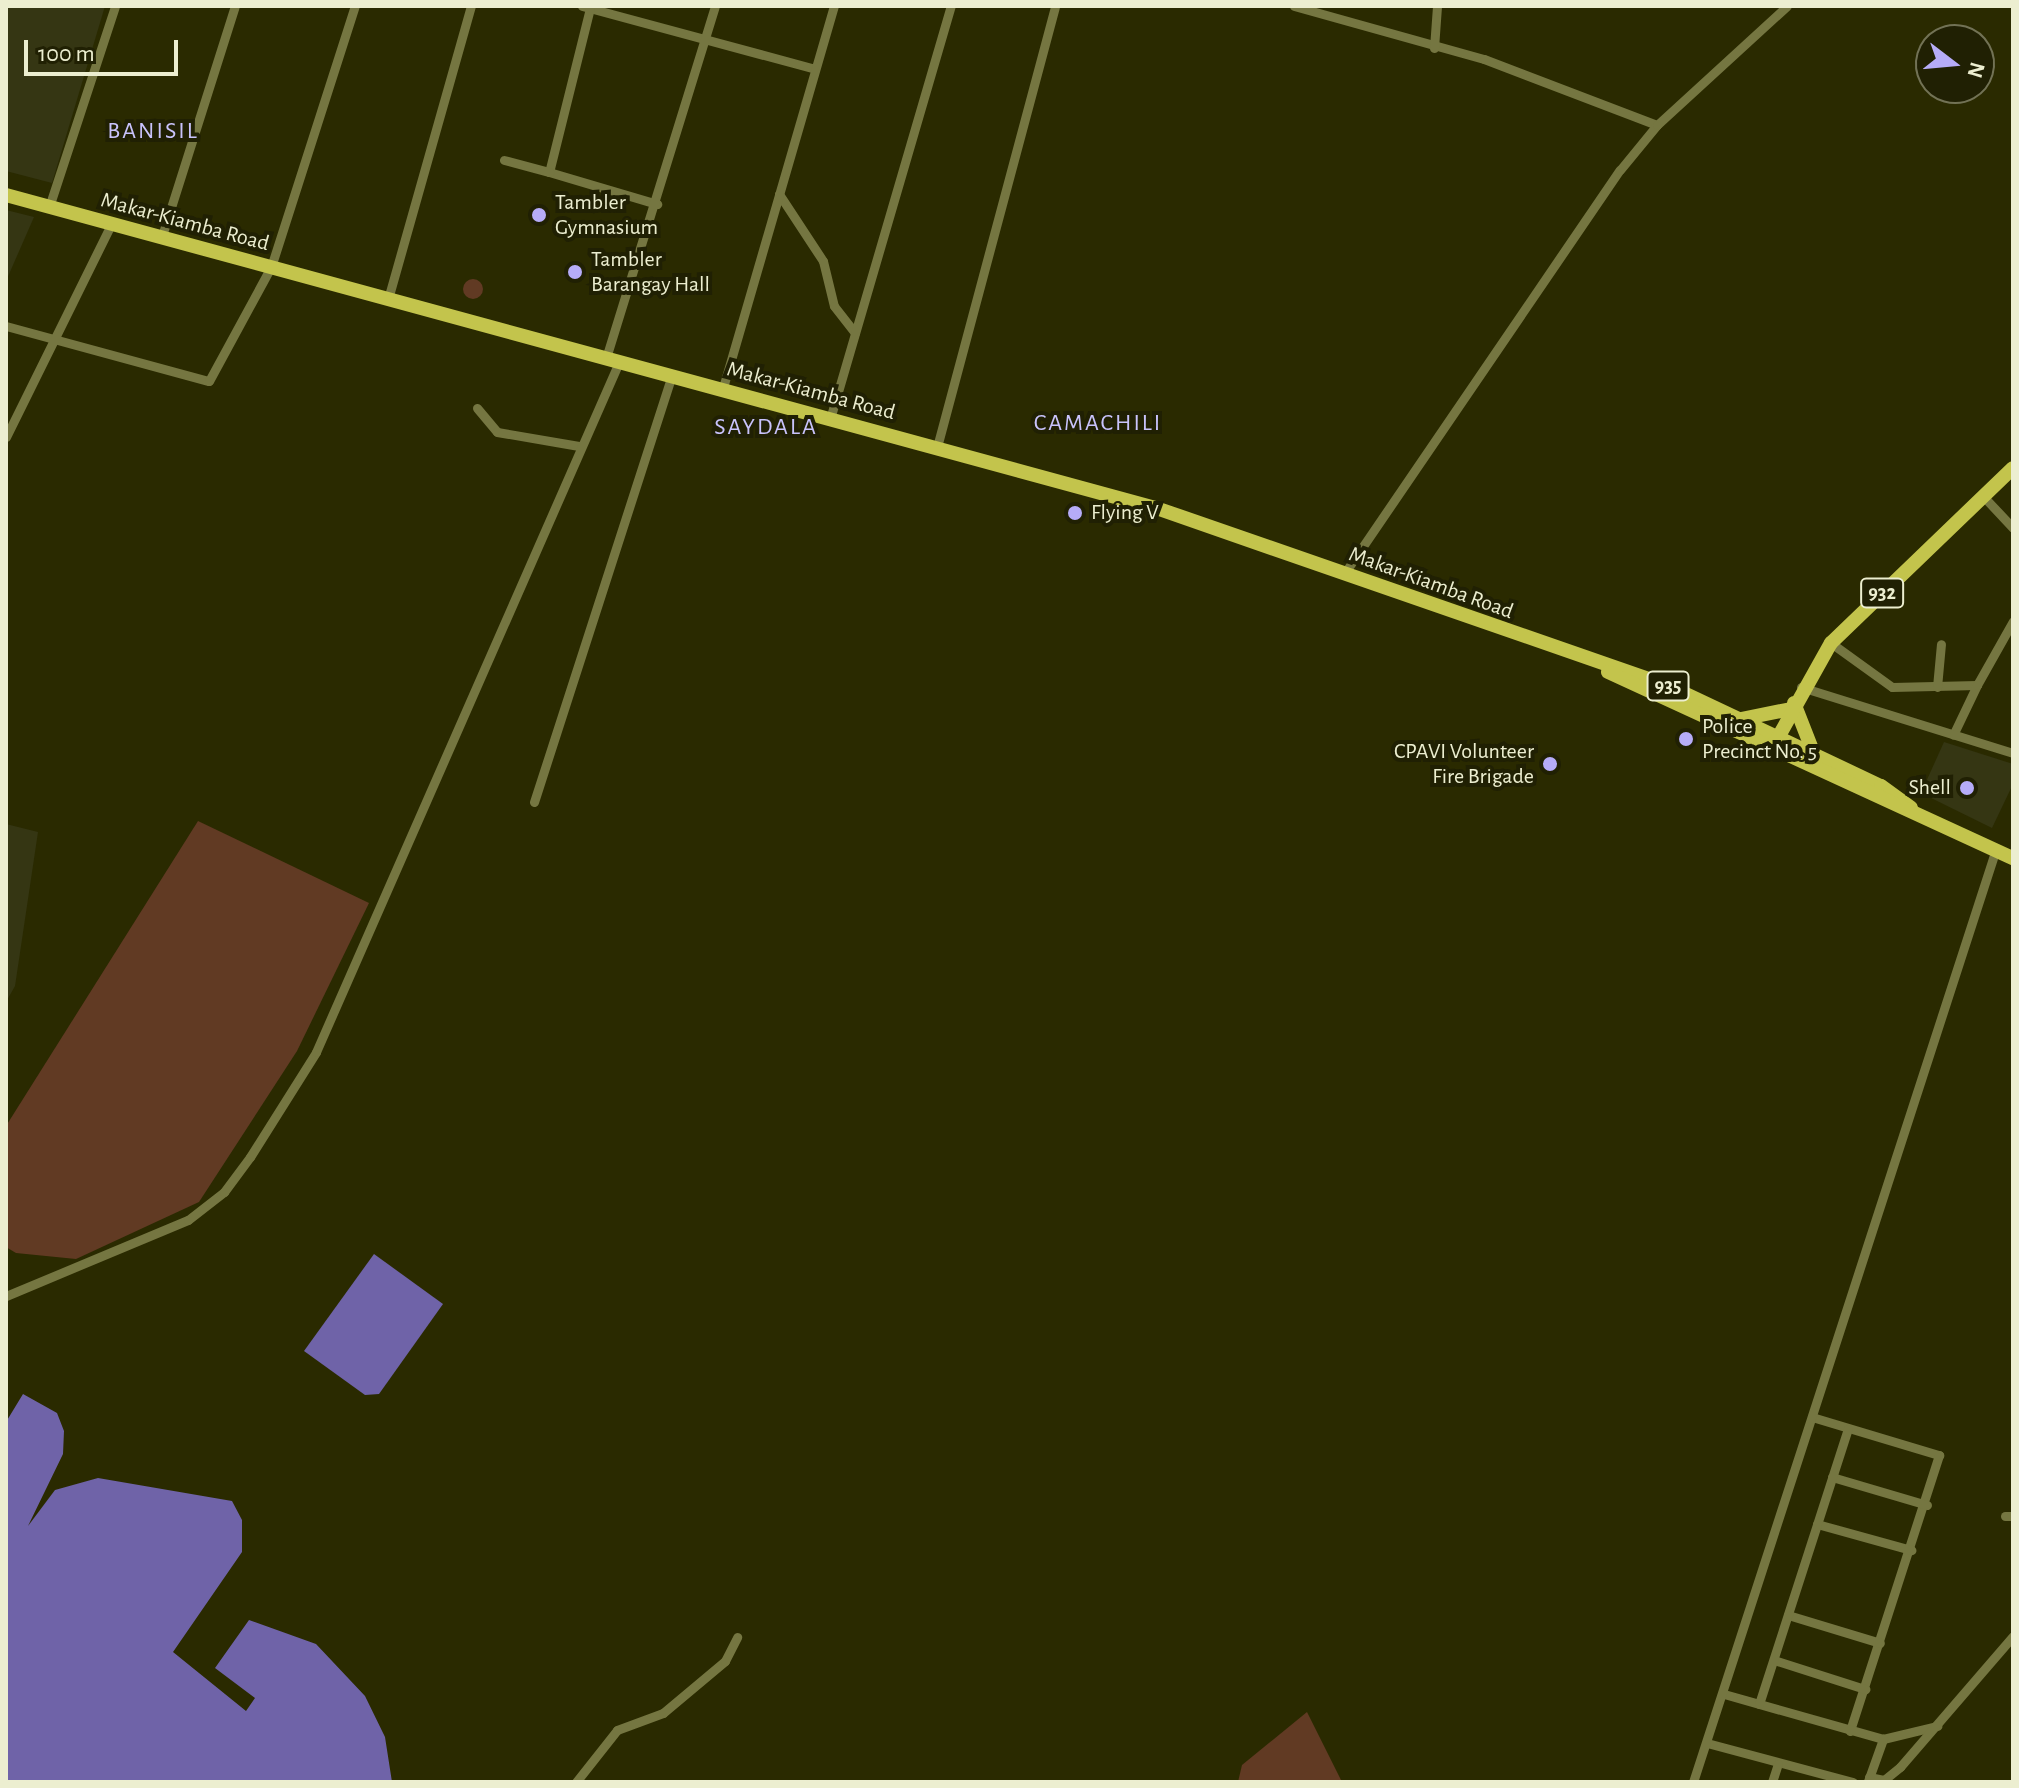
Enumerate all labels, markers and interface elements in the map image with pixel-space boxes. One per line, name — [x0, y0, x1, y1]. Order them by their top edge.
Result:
scale bar — [28, 24, 182, 74]
north arrow — [1915, 24, 1995, 104]
text: 100 m — [38, 42, 95, 66]
text: N — [1963, 60, 1989, 80]
district label: BANISIL — [107, 118, 199, 146]
street label: Makar-Kiamba Road — [98, 187, 272, 257]
place label: Tambler Gymnasium — [555, 189, 658, 240]
marker: Tambler Gymnasium — [530, 206, 548, 224]
place label: Tambler Barangay Hall — [591, 246, 710, 298]
marker: Tambler Barangay Hall — [566, 263, 584, 281]
street label: Makar-Kiamba Road — [724, 356, 898, 426]
district label: CAMACHILI — [1034, 410, 1162, 438]
district label: SAYDALA — [714, 414, 818, 442]
place label: Flying V — [1091, 500, 1159, 526]
marker: Flying V — [1066, 504, 1084, 522]
street label: Makar-Kiamba Road — [1345, 541, 1517, 625]
road number: 932 — [1860, 577, 1904, 609]
road number: 935 — [1646, 670, 1690, 702]
place label: Police Precinct No. 5 — [1702, 713, 1817, 764]
marker: Police Precinct No. 5 — [1677, 730, 1695, 748]
place label: CPAVI Volunteer Fire Brigade — [1394, 738, 1534, 790]
marker: CPAVI Volunteer Fire Brigade — [1541, 755, 1559, 773]
place label: Shell — [1908, 775, 1951, 801]
marker: Shell — [1958, 779, 1976, 797]

